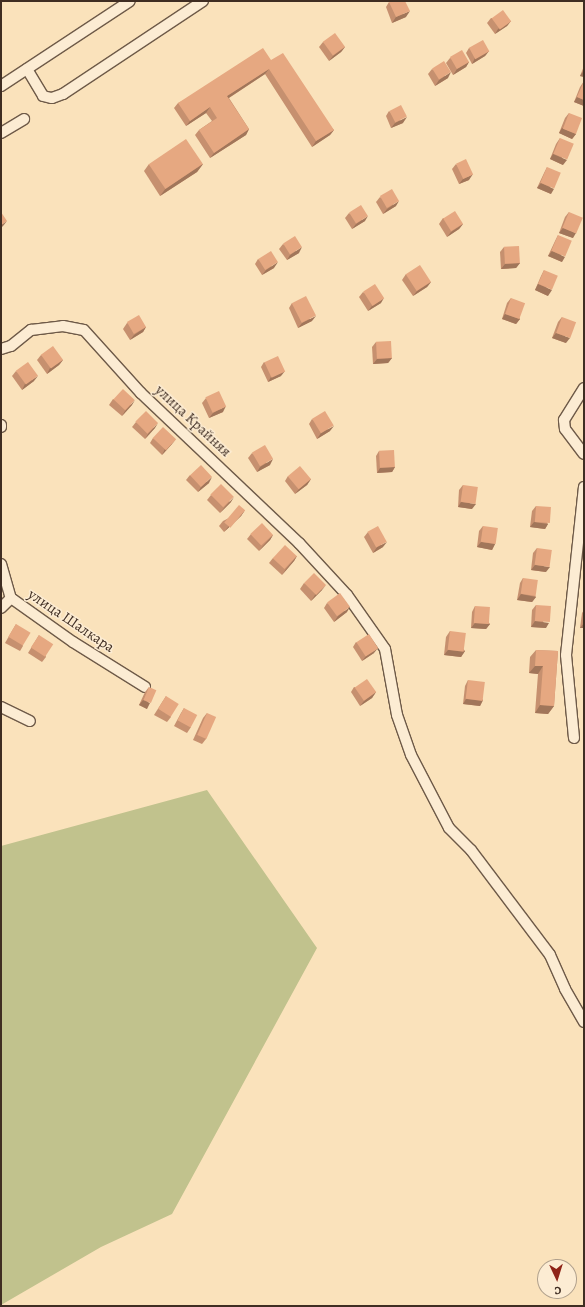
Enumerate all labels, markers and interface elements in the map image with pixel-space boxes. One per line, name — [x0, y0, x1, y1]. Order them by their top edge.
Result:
street label: улица Крайняя — [151, 381, 235, 461]
street label: улица Шалкара — [24, 585, 118, 657]
north arrow — [537, 1259, 577, 1299]
text: С — [554, 1283, 562, 1298]

